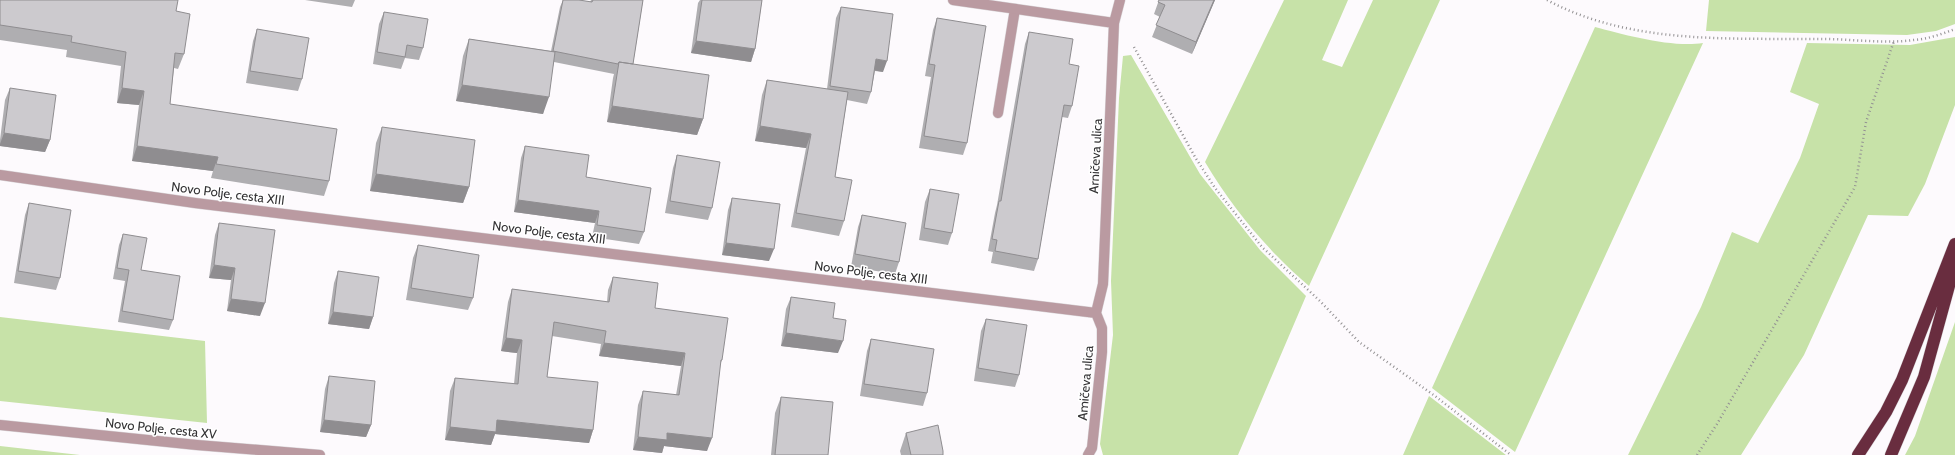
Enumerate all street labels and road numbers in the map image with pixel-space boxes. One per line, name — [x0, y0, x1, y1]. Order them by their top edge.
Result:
street label: Arničeva ulica — [1085, 117, 1105, 194]
street label: Novo Polje, cesta XIII — [170, 178, 286, 209]
street label: Novo Polje, cesta XIII — [491, 217, 607, 248]
street label: Novo Polje, cesta XIII — [813, 257, 929, 288]
street label: Amičeva ulica — [1074, 344, 1096, 421]
street label: Novo Polje, cesta XV — [104, 414, 218, 443]

